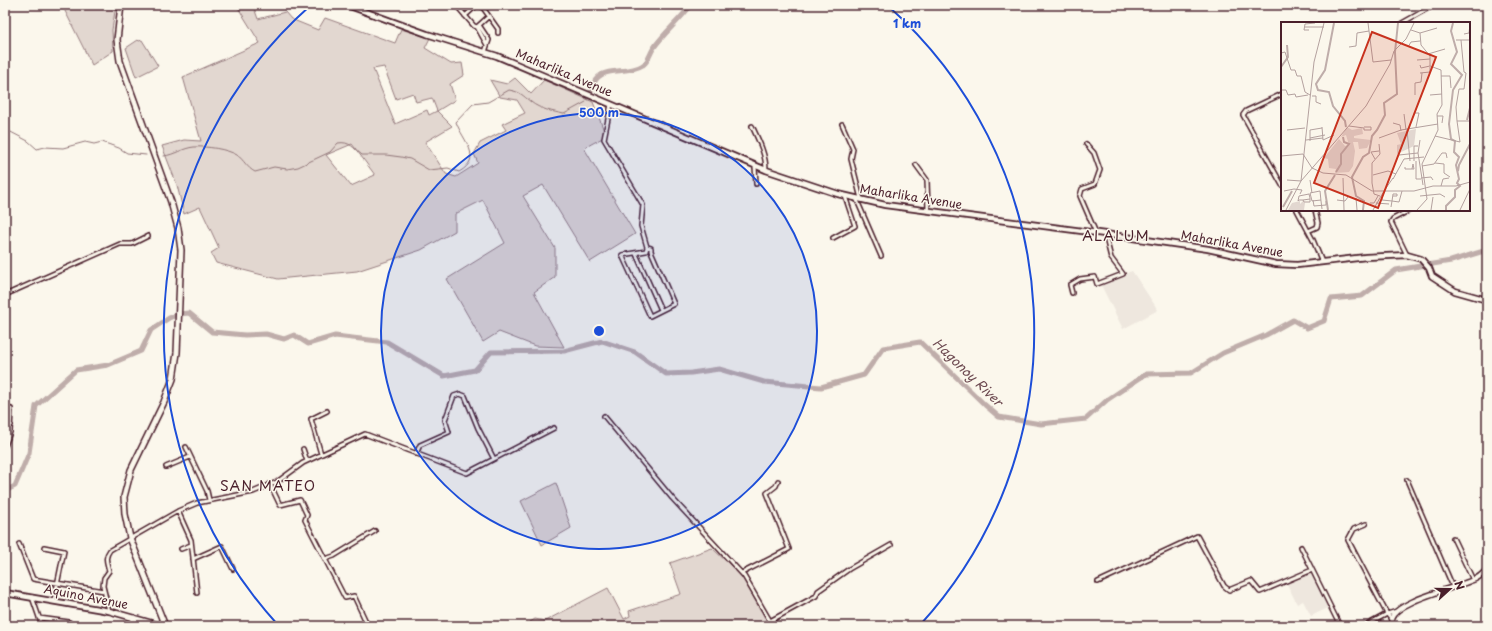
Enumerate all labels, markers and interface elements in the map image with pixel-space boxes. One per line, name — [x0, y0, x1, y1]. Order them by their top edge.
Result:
text: 1 km — [893, 14, 921, 32]
inset map — [1281, 22, 1470, 211]
street label: Maharlika Avenue — [513, 44, 616, 101]
text: 500 m — [579, 103, 619, 121]
street label: Maharlika Avenue — [859, 179, 964, 213]
district label: ALALUM — [1082, 225, 1150, 246]
street label: Maharlika Avenue — [1180, 225, 1285, 261]
centre of rings — [592, 324, 606, 338]
water label: Hagonoy River — [929, 333, 1009, 411]
district label: SAN MATEO — [220, 475, 316, 496]
north arrow — [1430, 569, 1470, 609]
text: N — [1450, 578, 1469, 593]
street label: Aquino Avenue — [42, 579, 130, 613]

